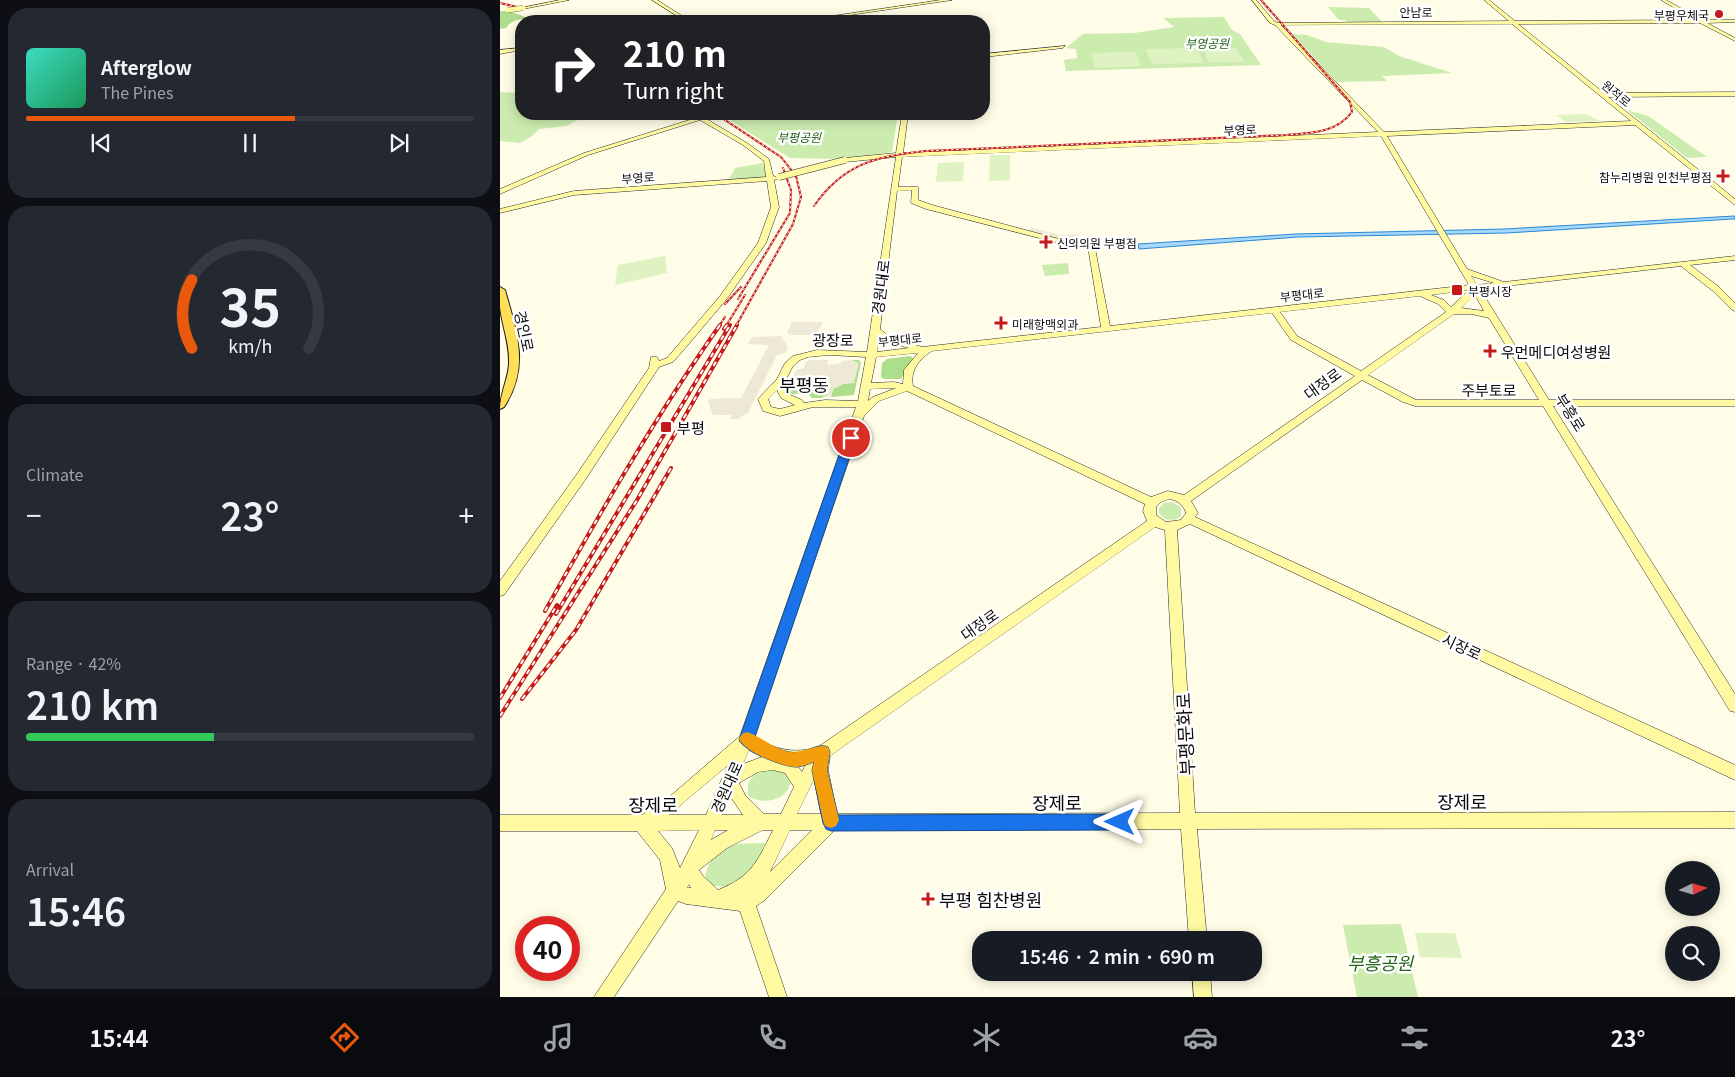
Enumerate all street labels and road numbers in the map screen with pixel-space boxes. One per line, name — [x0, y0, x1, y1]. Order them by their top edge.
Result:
street label: 안남로 — [1399, 3, 1433, 20]
street label: 원적로 — [1599, 76, 1635, 110]
street label: 부영로 — [1223, 120, 1257, 138]
street label: 부영로 — [621, 167, 655, 187]
street label: 경원대로 — [866, 258, 894, 316]
street label: 부평대로 — [1279, 283, 1325, 305]
street label: 경인로 — [510, 309, 540, 353]
street label: 부평대로 — [877, 328, 923, 350]
street label: 광장로 — [812, 329, 854, 350]
street label: 대정로 — [1299, 362, 1345, 404]
street label: 주부토로 — [1461, 379, 1517, 400]
street label: 부흥로 — [1551, 389, 1591, 435]
street label: 대정로 — [956, 604, 1002, 644]
street label: 시장로 — [1439, 628, 1485, 664]
street label: 부평문화로 — [1169, 692, 1199, 776]
street label: 경원대로 — [705, 758, 747, 816]
street label: 장제로 — [1437, 788, 1487, 814]
street label: 장제로 — [1032, 789, 1082, 815]
street label: 장제로 — [628, 791, 678, 817]

